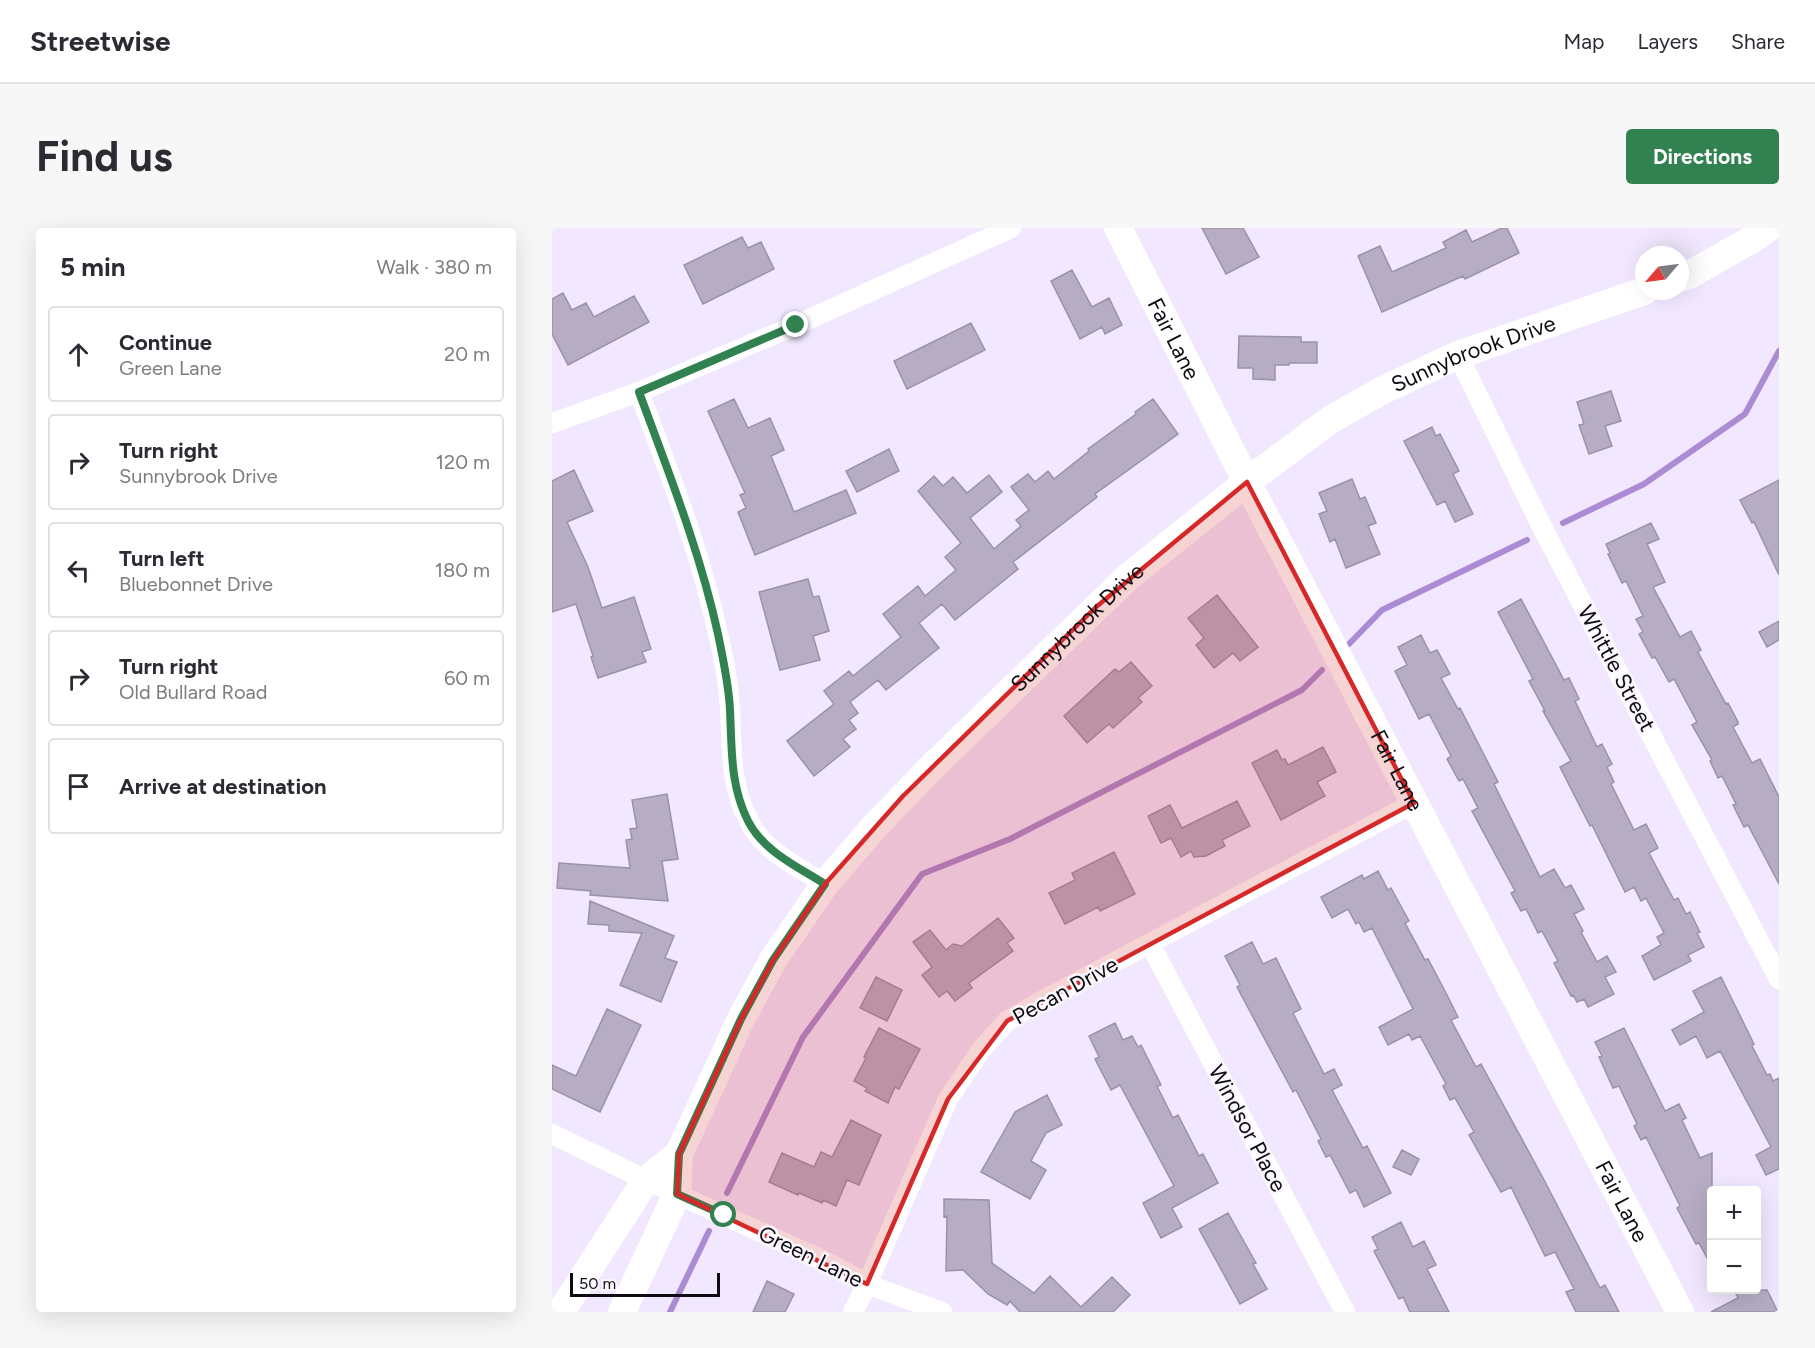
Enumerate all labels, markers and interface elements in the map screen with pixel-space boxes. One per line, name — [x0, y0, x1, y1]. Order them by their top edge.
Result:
text: Streetwise — [30, 24, 170, 58]
text: Map — [1564, 29, 1604, 54]
text: Layers — [1637, 29, 1698, 54]
text: Share — [1731, 29, 1785, 54]
button: Directions — [1626, 129, 1779, 184]
text: Find us — [36, 131, 173, 182]
north arrow — [1635, 246, 1689, 300]
text: 5 min — [60, 251, 126, 283]
text: Walk · 380 m — [376, 255, 492, 279]
street label: Fair Lane — [1142, 293, 1206, 384]
street label: Sunnybrook Drive — [1387, 309, 1559, 398]
route end — [782, 311, 808, 337]
text: Continue — [119, 329, 212, 356]
icon: ahead — [62, 338, 95, 371]
text: 20 m — [444, 342, 490, 366]
text: Green Lane — [119, 356, 222, 380]
text: Turn right — [119, 437, 218, 464]
icon: right — [62, 446, 95, 479]
text: 120 m — [436, 450, 490, 474]
text: Sunnybrook Drive — [119, 464, 278, 488]
text: Turn left — [119, 545, 205, 572]
icon: left — [62, 554, 95, 587]
street label: Sunnybrook Drive — [1005, 557, 1149, 698]
text: 180 m — [435, 558, 490, 582]
text: Bluebonnet Drive — [119, 572, 273, 596]
street label: Whittle Street — [1572, 601, 1661, 736]
text: Turn right — [119, 653, 218, 680]
icon: right — [62, 662, 95, 695]
text: 60 m — [444, 666, 490, 690]
text: Old Bullard Road — [119, 680, 267, 704]
street label: Fair Lane — [1365, 725, 1429, 816]
icon: arrive — [62, 770, 95, 803]
text: Arrive at destination — [119, 773, 327, 800]
street label: Pecan Drive — [1008, 950, 1123, 1030]
street label: Windsor Place — [1203, 1060, 1292, 1196]
street label: Fair Lane — [1589, 1156, 1654, 1247]
map controls — [1707, 1186, 1761, 1294]
button: + — [1707, 1186, 1761, 1240]
route start — [710, 1201, 736, 1227]
street label: Green Lane — [754, 1220, 867, 1293]
button: − — [1707, 1240, 1761, 1294]
scale bar — [570, 1270, 720, 1298]
text: 50 m — [579, 1274, 616, 1293]

